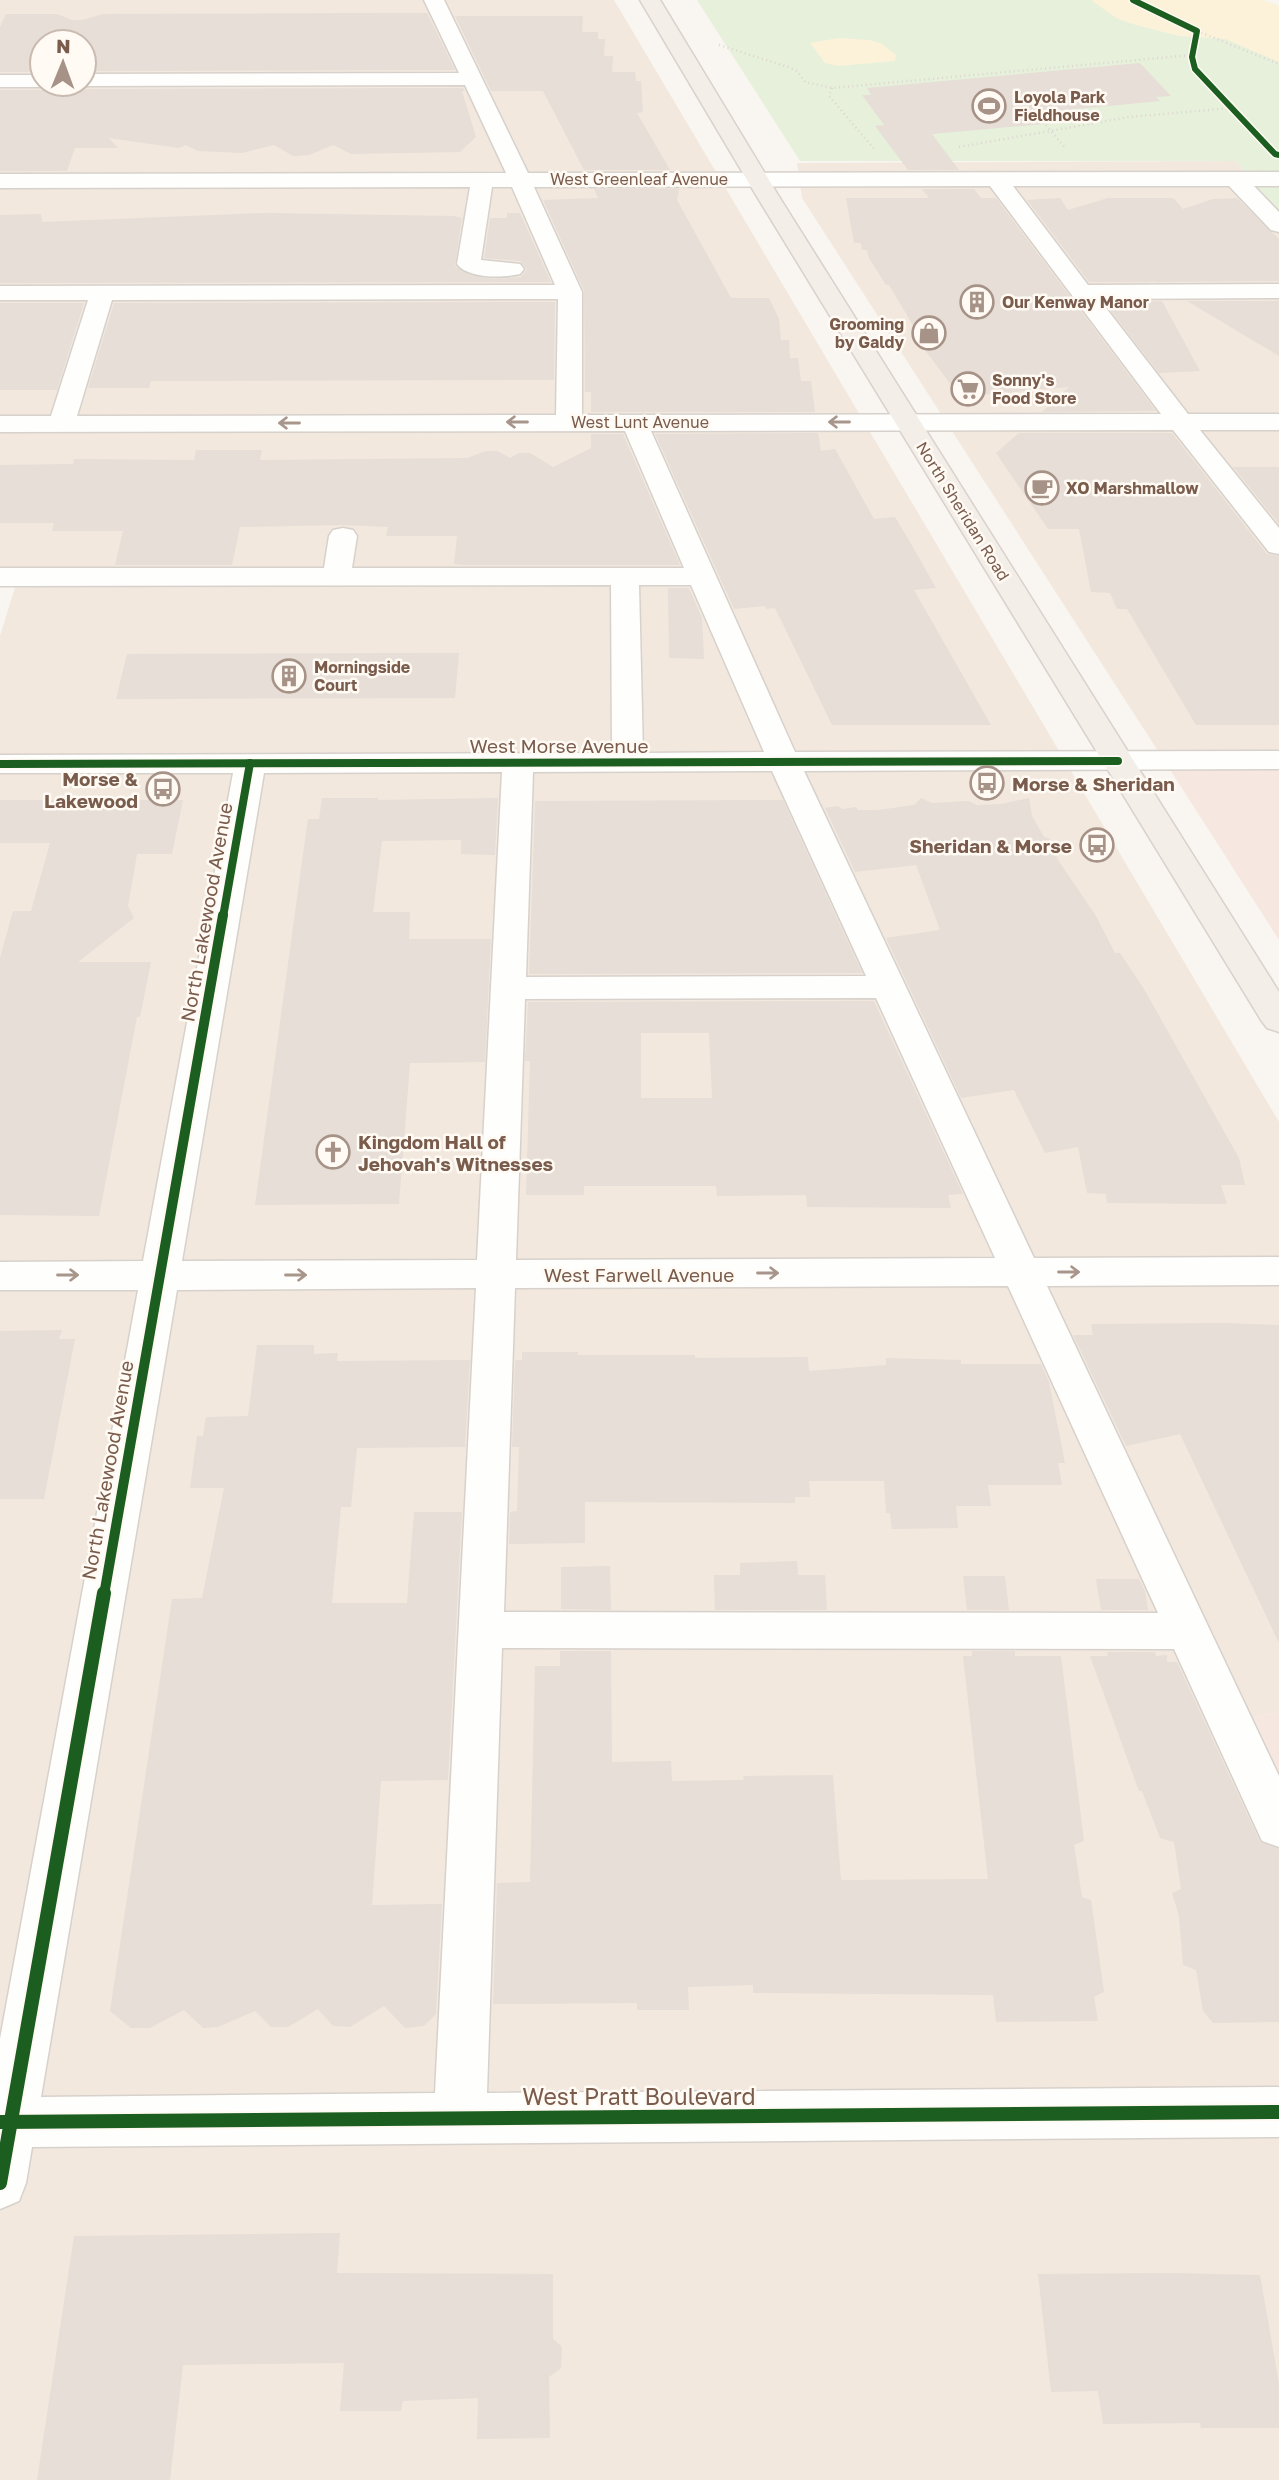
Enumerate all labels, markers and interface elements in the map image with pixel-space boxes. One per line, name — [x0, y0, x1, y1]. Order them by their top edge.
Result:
north arrow — [28, 28, 98, 98]
text: N — [56, 34, 71, 57]
sports icon: Loyola Park Fieldhouse — [970, 87, 1008, 125]
place label: Loyola Park Fieldhouse — [1014, 87, 1106, 125]
street label: West Greenleaf Avenue — [550, 169, 728, 189]
building icon: Our Kenway Manor — [958, 283, 996, 321]
place label: Our Kenway Manor — [1002, 292, 1149, 312]
place label: Grooming by Galdy — [829, 314, 904, 352]
shop icon: Grooming by Galdy — [910, 314, 948, 352]
supermarket icon: Sonny's Food Store — [949, 370, 987, 408]
place label: Sonny's Food Store — [992, 370, 1076, 408]
street label: West Lunt Avenue — [571, 412, 709, 432]
one-way arrow — [505, 415, 528, 429]
one-way arrow — [828, 415, 851, 429]
one-way arrow — [278, 416, 301, 430]
street label: North Sheridan Road — [912, 438, 1014, 584]
cafe icon: XO Marshmallow — [1023, 469, 1061, 507]
place label: XO Marshmallow — [1066, 478, 1199, 498]
building icon: Morningside Court — [270, 657, 308, 695]
place label: Morningside Court — [314, 657, 410, 695]
street label: West Morse Avenue — [470, 734, 648, 757]
bus stop icon: Morse & Sheridan — [968, 764, 1006, 802]
place label: Morse & Lakewood — [44, 767, 139, 812]
bus stop icon: Morse & Lakewood — [144, 770, 182, 808]
place label: Morse & Sheridan — [1012, 772, 1175, 795]
street label: North Lakewood Avenue — [175, 801, 237, 1023]
bus stop icon: Sheridan & Morse — [1078, 826, 1116, 864]
place label: Sheridan & Morse — [909, 834, 1072, 857]
place label: Kingdom Hall of Jehovah's Witnesses — [358, 1130, 554, 1175]
church icon: Kingdom Hall of Jehovah's Witnesses — [314, 1133, 352, 1171]
street label: West Farwell Avenue — [544, 1263, 734, 1286]
one-way arrow — [1057, 1265, 1080, 1279]
one-way arrow — [756, 1266, 779, 1280]
one-way arrow — [56, 1268, 79, 1282]
one-way arrow — [284, 1268, 307, 1282]
street label: North Lakewood Avenue — [76, 1359, 138, 1581]
street label: West Pratt Boulevard — [522, 2082, 756, 2110]

